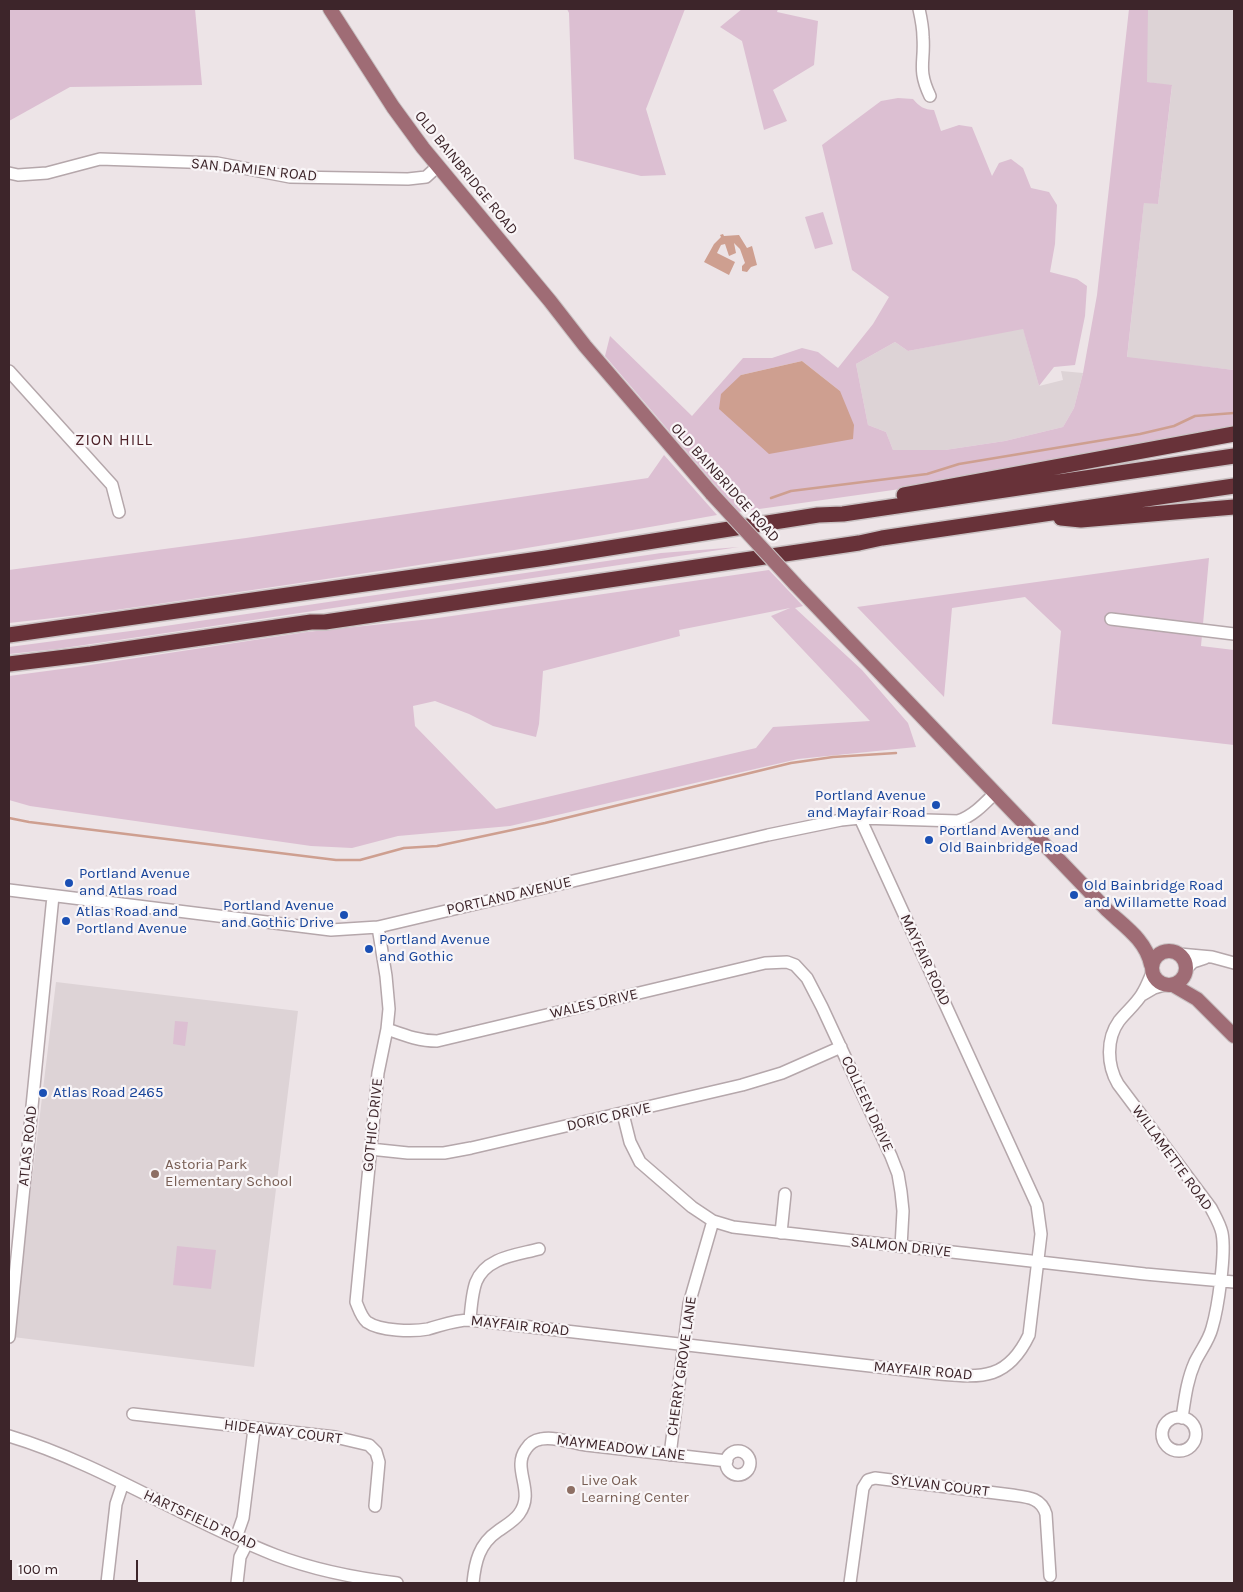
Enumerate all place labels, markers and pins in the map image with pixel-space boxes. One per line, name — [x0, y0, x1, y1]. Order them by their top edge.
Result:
place label: Portland Avenue and Mayfair Road — [807, 787, 926, 822]
marker: Portland Avenue and Mayfair Road — [930, 799, 942, 811]
place label: Portland Avenue and Old Bainbridge Road — [939, 822, 1080, 857]
marker: Portland Avenue and Old Bainbridge Road — [923, 834, 935, 846]
place label: Portland Avenue and Atlas road — [79, 865, 190, 900]
marker: Portland Avenue and Atlas road — [63, 877, 75, 889]
place label: Old Bainbridge Road and Willamette Road — [1084, 877, 1227, 912]
marker: Old Bainbridge Road and Willamette Road — [1068, 889, 1080, 901]
place label: Portland Avenue and Gothic Drive — [221, 897, 334, 932]
place label: Atlas Road and Portland Avenue — [76, 903, 187, 938]
marker: Portland Avenue and Gothic Drive — [338, 909, 350, 921]
marker: Atlas Road and Portland Avenue — [60, 915, 72, 927]
place label: Portland Avenue and Gothic — [379, 931, 490, 966]
marker: Portland Avenue and Gothic — [363, 943, 375, 955]
place label: Atlas Road 2465 — [53, 1084, 163, 1102]
marker: Atlas Road 2465 — [37, 1087, 49, 1099]
place label: Astoria Park Elementary School — [165, 1156, 292, 1191]
marker: Astoria Park Elementary School — [149, 1168, 161, 1180]
place label: Live Oak Learning Center — [581, 1472, 689, 1507]
marker: Live Oak Learning Center — [565, 1484, 577, 1496]

